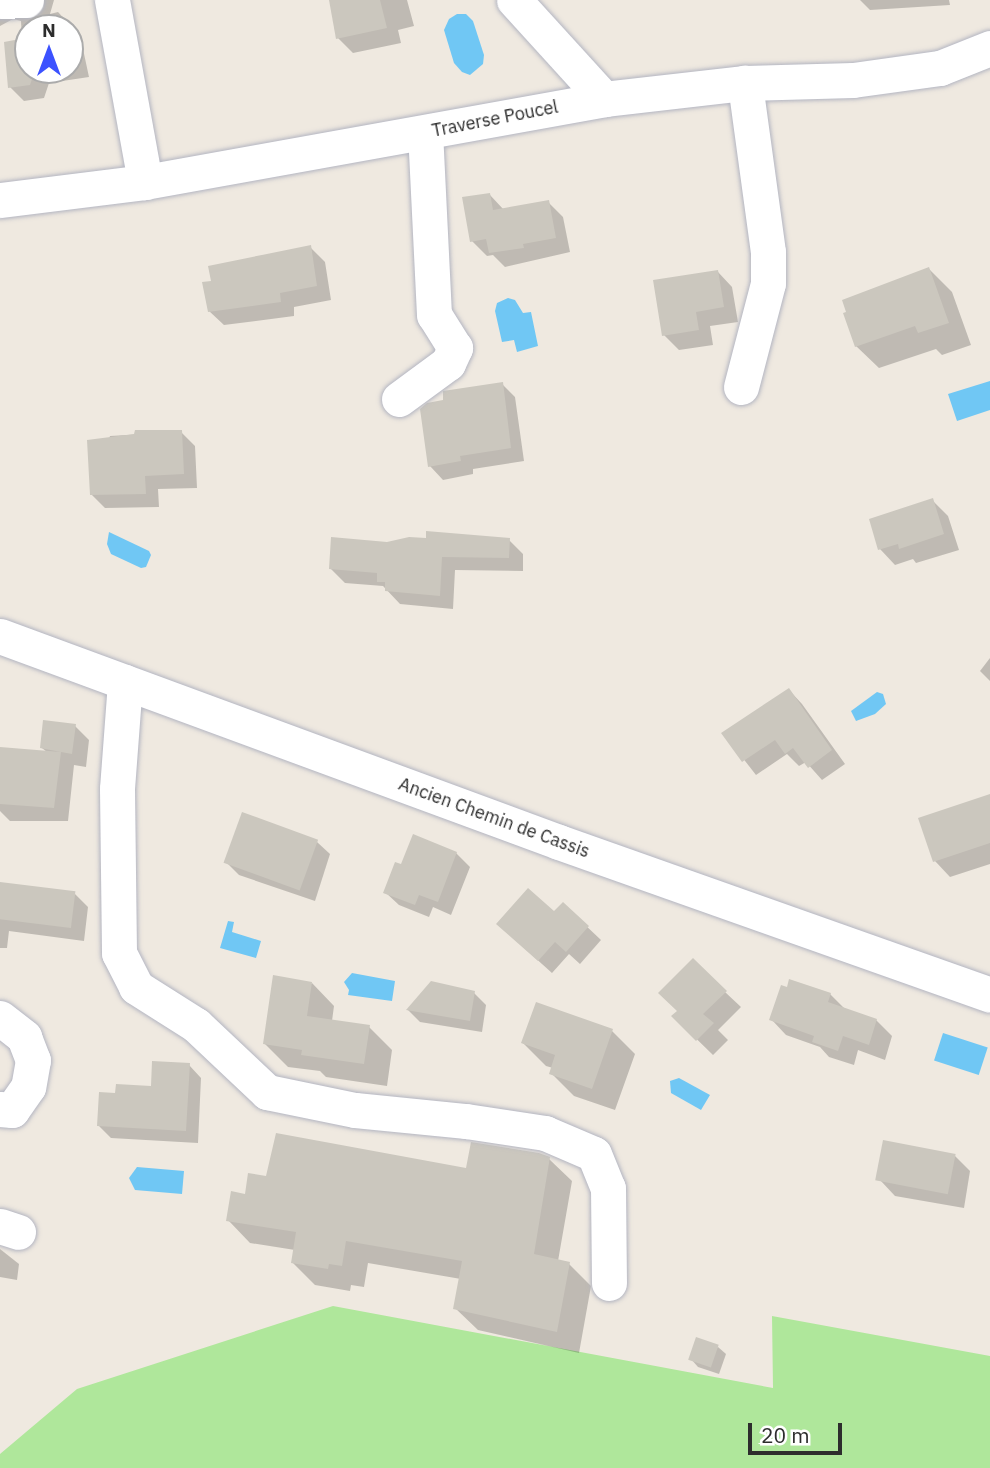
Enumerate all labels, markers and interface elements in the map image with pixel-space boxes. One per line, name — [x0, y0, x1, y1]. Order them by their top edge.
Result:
north arrow — [14, 14, 84, 84]
text: N — [42, 18, 56, 42]
street label: Traverse Poucel — [430, 96, 560, 142]
street label: Ancien Chemin de Cassis — [396, 773, 592, 863]
scale bar — [752, 1408, 846, 1452]
text: 20 m — [761, 1421, 810, 1449]

